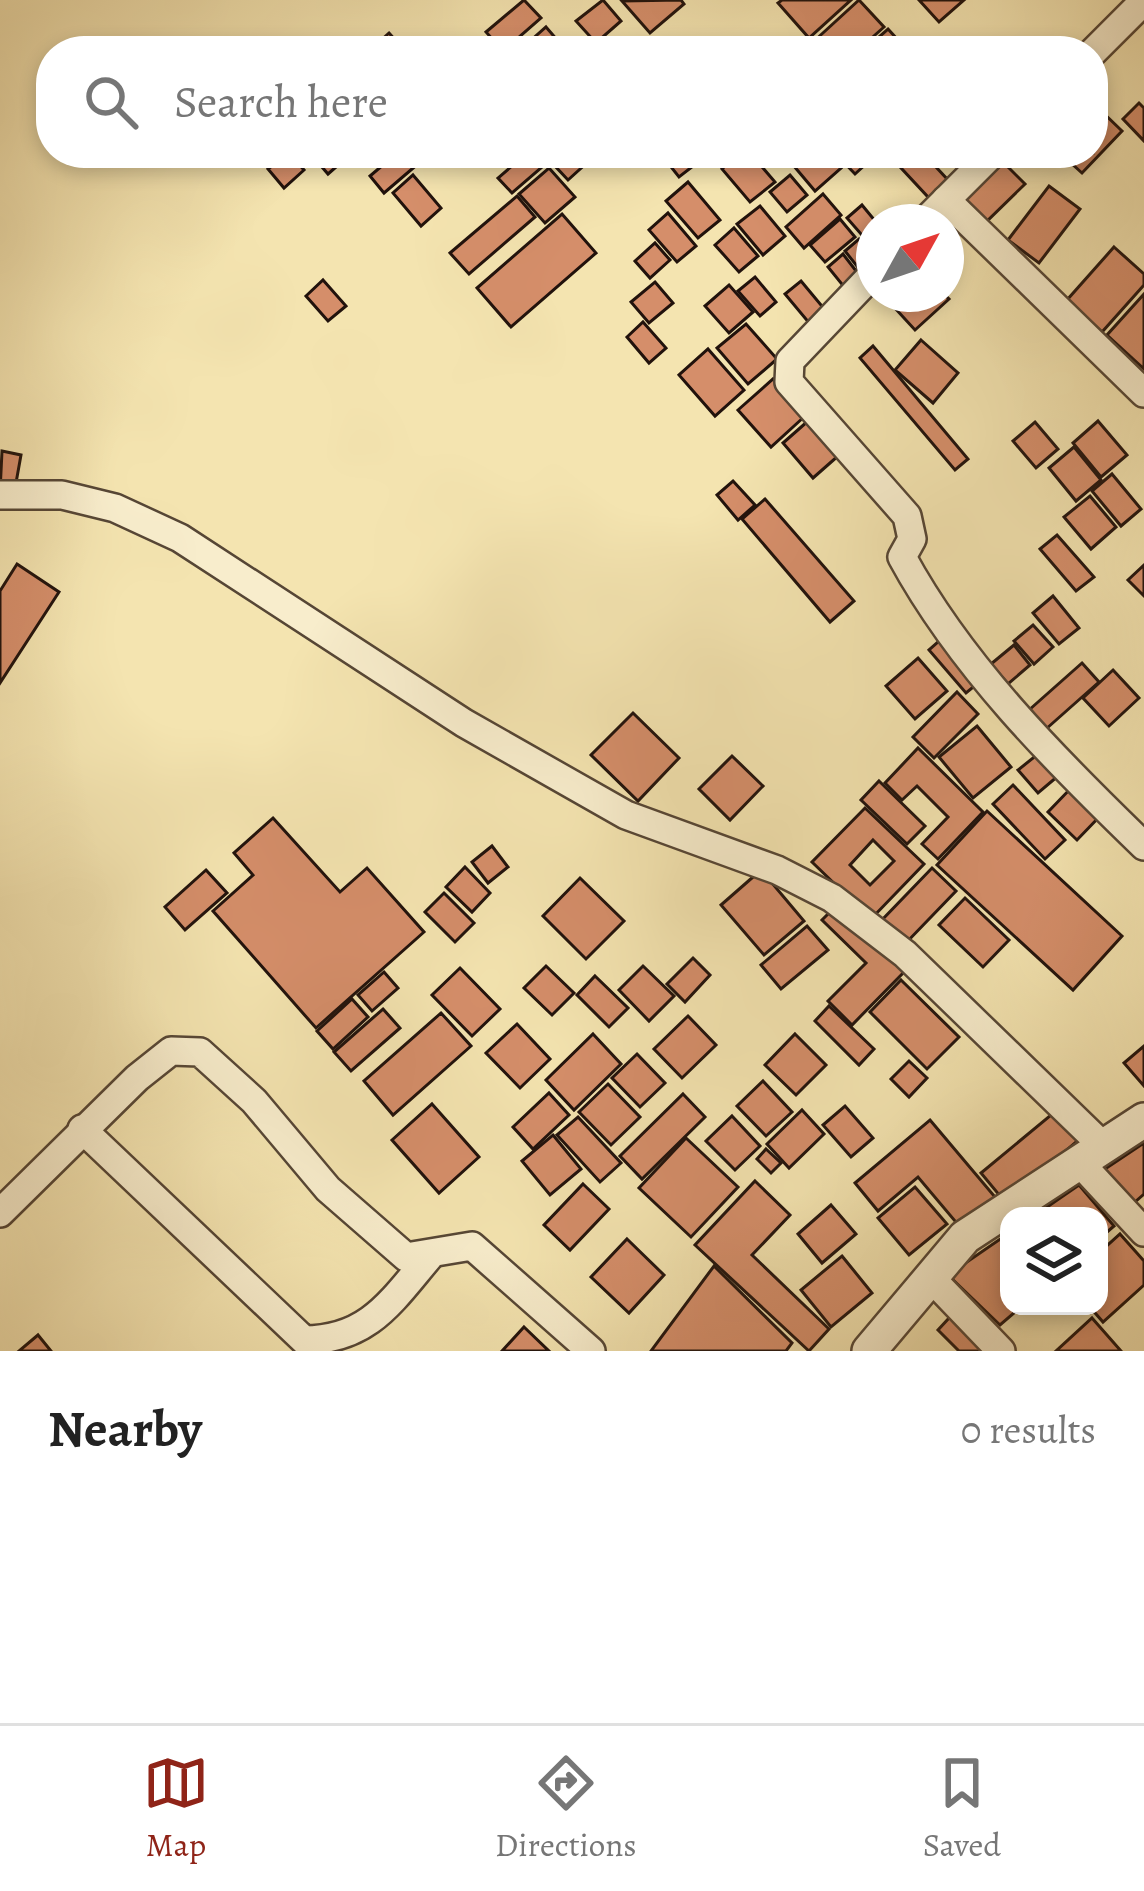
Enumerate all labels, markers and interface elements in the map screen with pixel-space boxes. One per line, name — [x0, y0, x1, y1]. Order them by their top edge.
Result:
search box — [36, 36, 1108, 168]
icon: search — [78, 69, 144, 135]
text: Search here — [174, 71, 388, 133]
north arrow — [856, 204, 964, 312]
map controls — [1000, 1207, 1108, 1315]
button: layers — [1000, 1207, 1108, 1315]
text: Nearby — [48, 1394, 202, 1464]
text: 0 results — [961, 1403, 1096, 1456]
tab: Map — [143, 1750, 209, 1867]
tab: Directions — [495, 1750, 637, 1867]
tab: Saved — [923, 1750, 1001, 1867]

